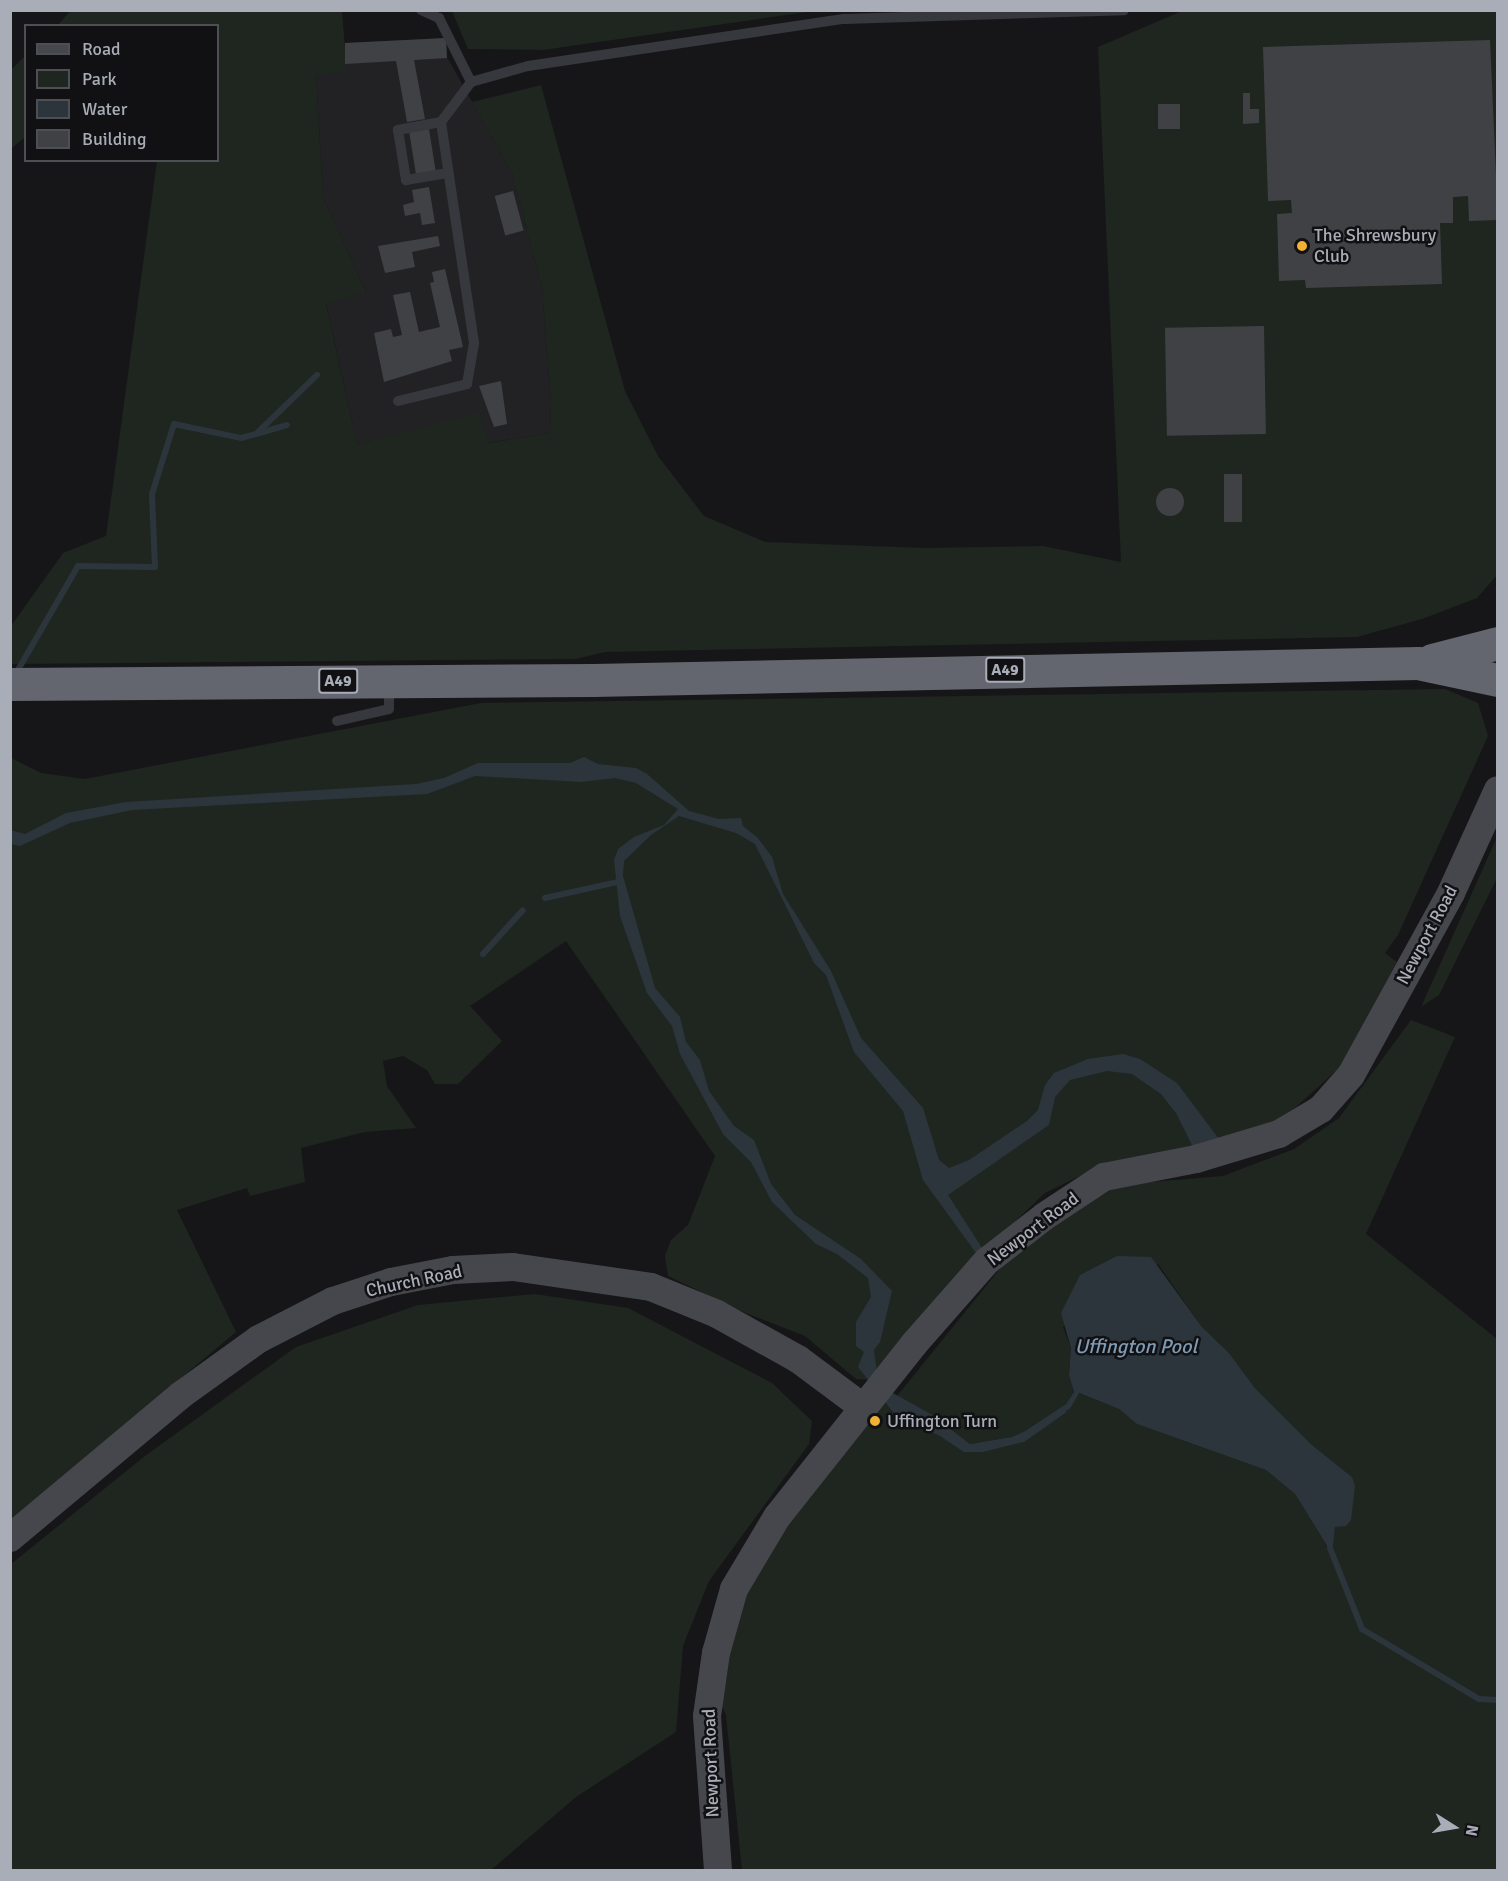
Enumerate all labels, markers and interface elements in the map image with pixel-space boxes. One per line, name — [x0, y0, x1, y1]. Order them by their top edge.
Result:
legend — [24, 24, 219, 162]
text: Road — [82, 38, 121, 60]
text: Park — [82, 68, 117, 90]
text: Water — [82, 98, 127, 120]
text: Building — [82, 128, 146, 150]
place label: The Shrewsbury Club — [1314, 225, 1436, 268]
marker: The Shrewsbury Club — [1295, 239, 1309, 253]
road number: A49 — [984, 657, 1026, 683]
road number: A49 — [317, 668, 359, 694]
street label: Newport Road — [1392, 882, 1462, 988]
street label: Newport Road — [983, 1188, 1083, 1270]
street label: Church Road — [364, 1260, 464, 1302]
water label: Uffington Pool — [1075, 1334, 1197, 1358]
place label: Uffington Turn — [887, 1410, 997, 1432]
marker: Uffington Turn — [868, 1414, 882, 1428]
street label: Newport Road — [698, 1708, 724, 1818]
north arrow — [1424, 1797, 1484, 1857]
text: N — [1461, 1823, 1483, 1838]

